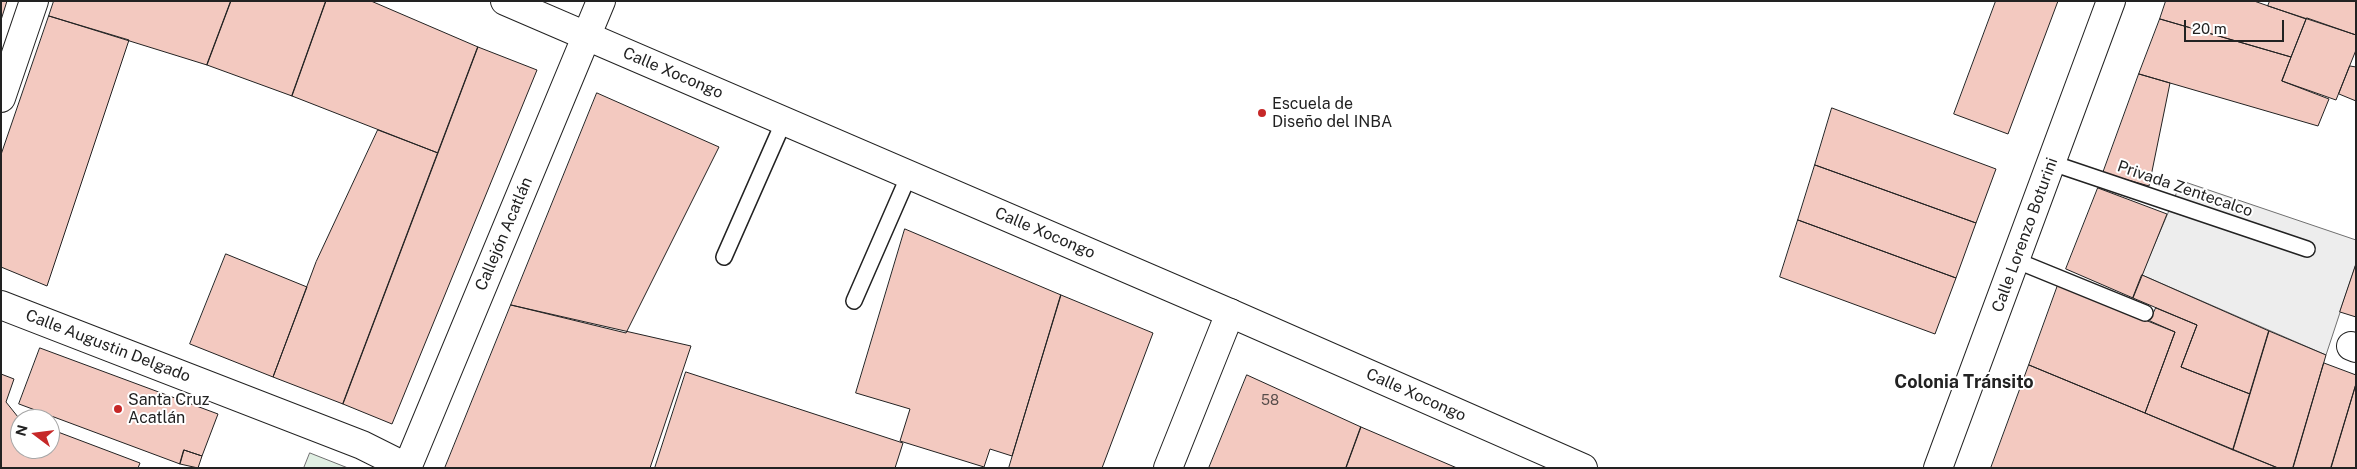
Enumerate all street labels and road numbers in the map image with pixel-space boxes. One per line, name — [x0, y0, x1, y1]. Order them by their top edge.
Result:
street label: Calle Xocongo — [620, 43, 726, 103]
street label: Calle Lorenzo Boturini — [1988, 155, 2062, 315]
street label: Privada Zentecalco — [2115, 157, 2255, 221]
street label: Callejón Acatlán — [471, 174, 537, 294]
street label: Calle Xocongo — [992, 203, 1098, 263]
street label: Calle Augustin Delgado — [23, 306, 193, 386]
street label: Calle Xocongo — [1363, 364, 1469, 426]

